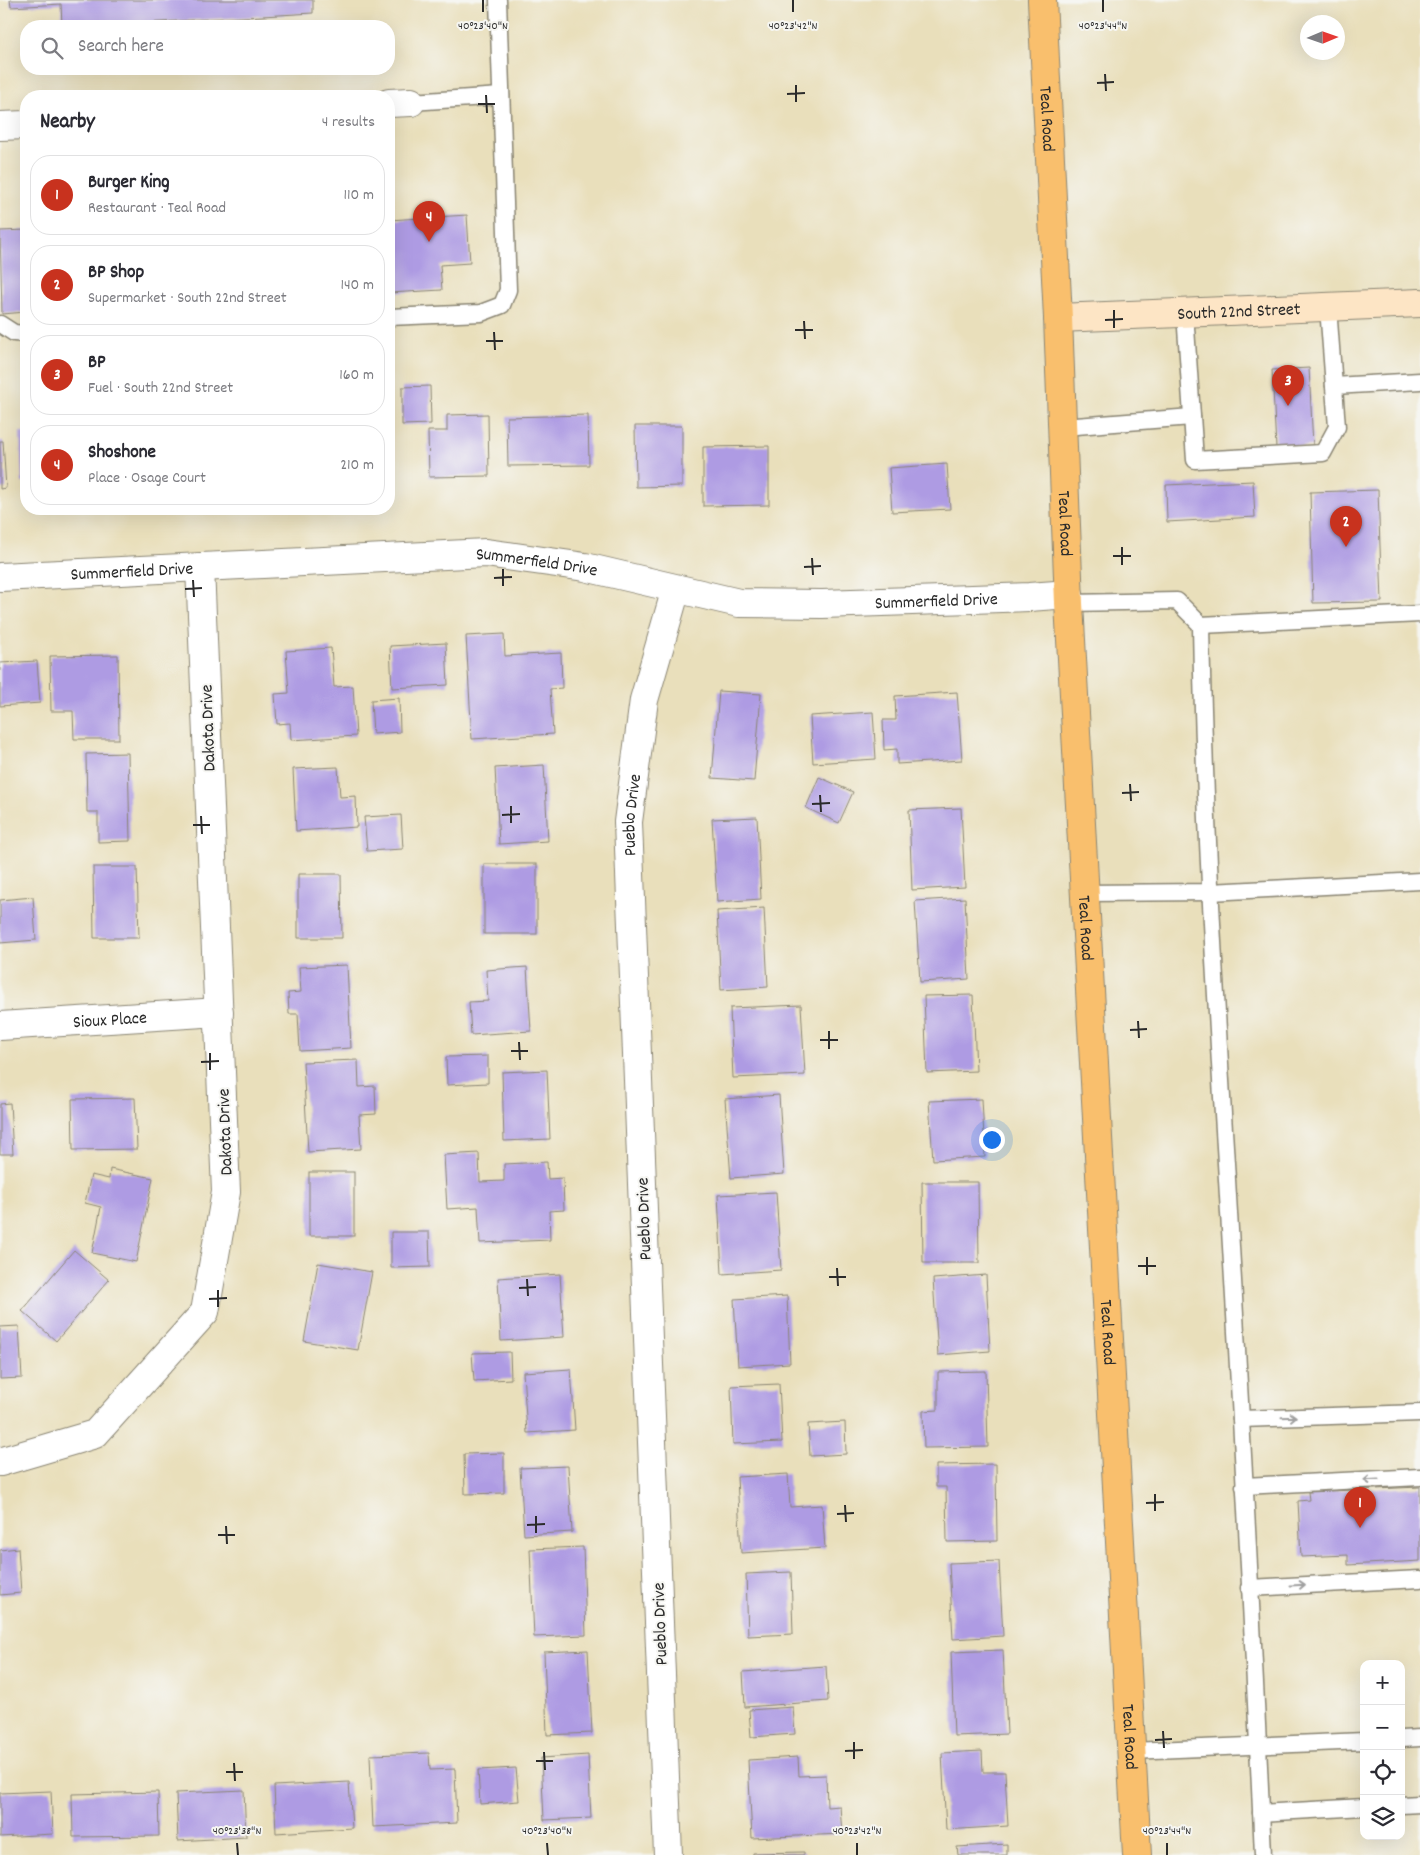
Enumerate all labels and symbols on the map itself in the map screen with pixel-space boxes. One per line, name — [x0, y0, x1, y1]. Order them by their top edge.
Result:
north arrow — [1300, 15, 1345, 60]
text: 40°23'40"N — [458, 18, 508, 35]
text: 40°23'42"N — [769, 18, 817, 35]
text: 40°23'44"N — [1079, 18, 1127, 35]
street label: Teal Road — [1031, 86, 1060, 152]
pin: 4 — [413, 201, 445, 242]
street label: South 22nd Street — [1177, 298, 1301, 328]
pin: 3 — [1272, 365, 1304, 406]
street label: Teal Road — [1050, 490, 1077, 557]
pin: 2 — [1330, 506, 1362, 547]
street label: Summerfield Drive — [475, 543, 600, 585]
street label: Summerfield Drive — [70, 557, 194, 589]
street label: Summerfield Drive — [874, 588, 998, 617]
street label: Dakota Drive — [195, 684, 224, 772]
street label: Pueblo Drive — [618, 772, 649, 857]
street label: Teal Road — [1070, 895, 1098, 962]
street label: Sioux Place — [72, 1007, 148, 1036]
street label: Dakota Drive — [212, 1088, 241, 1176]
your location — [979, 1127, 1005, 1153]
street label: Pueblo Drive — [632, 1177, 659, 1261]
street label: Teal Road — [1092, 1299, 1120, 1366]
one-way arrow — [1281, 1412, 1297, 1422]
one-way arrow — [1364, 1475, 1380, 1484]
pin: 1 — [1344, 1487, 1376, 1528]
one-way arrow — [1290, 1581, 1306, 1590]
street label: Pueblo Drive — [648, 1582, 675, 1666]
street label: Teal Road — [1114, 1703, 1142, 1770]
text: 40°23'38"N — [213, 1823, 261, 1840]
text: 40°23'40"N — [522, 1823, 572, 1840]
text: 40°23'42"N — [833, 1823, 881, 1840]
text: 40°23'44"N — [1143, 1823, 1191, 1840]

